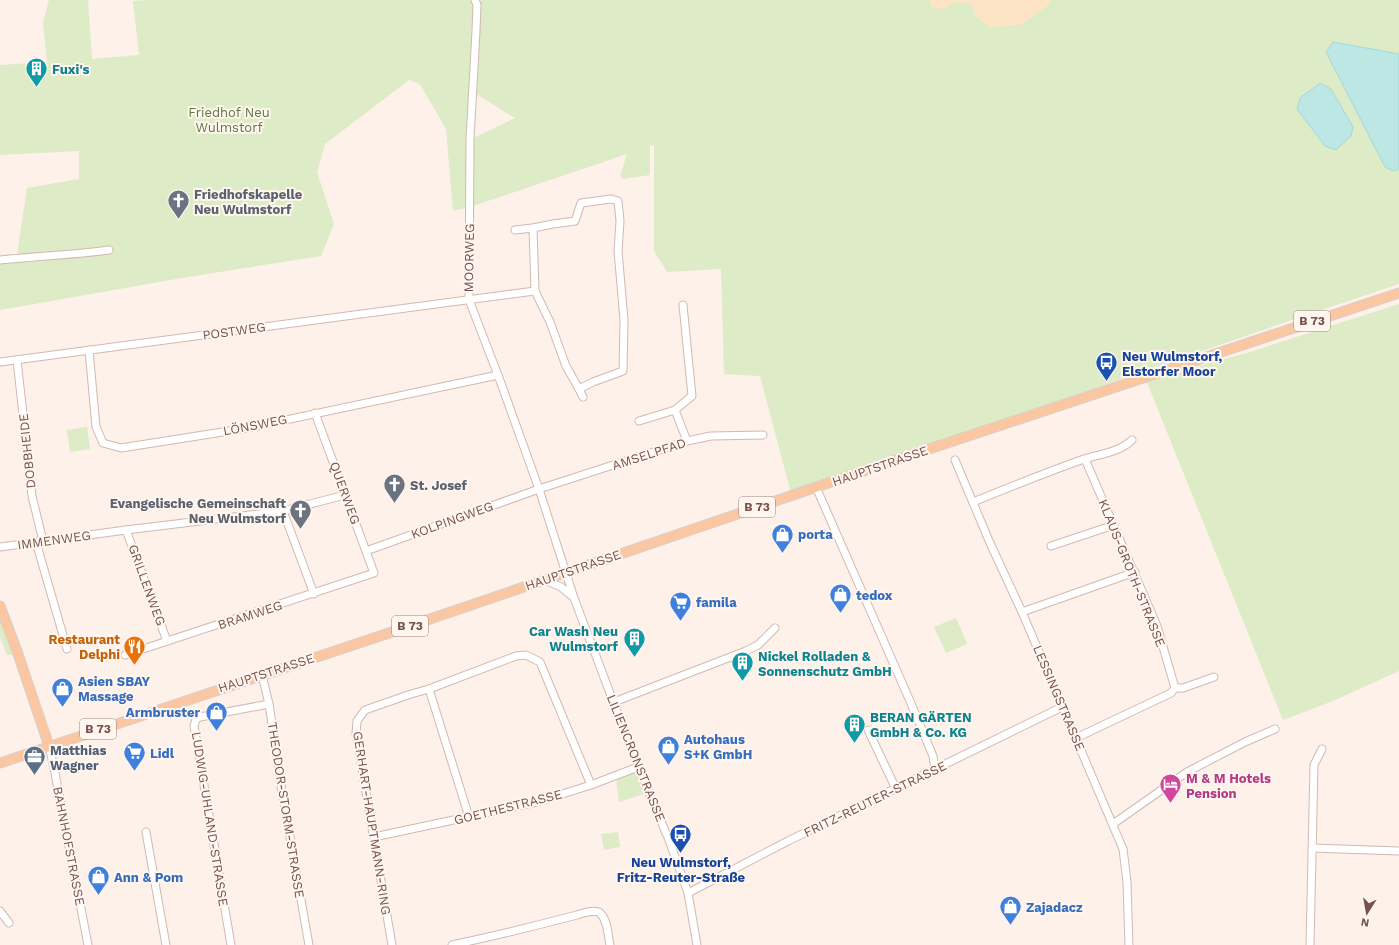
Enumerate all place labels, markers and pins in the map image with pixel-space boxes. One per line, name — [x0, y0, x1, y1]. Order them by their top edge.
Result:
building icon: Fuxi's — [23, 56, 49, 89]
place label: Fuxi's — [52, 62, 90, 77]
place label: Friedhofskapelle Neu Wulmstorf — [194, 187, 303, 217]
church icon: Friedhofskapelle Neu Wulmstorf — [165, 188, 191, 221]
place label: Neu Wulmstorf, Elstorfer Moor — [1122, 349, 1222, 379]
bus stop icon: Neu Wulmstorf, Elstorfer Moor — [1093, 350, 1119, 383]
church icon: St. Josef — [381, 472, 407, 505]
place label: St. Josef — [410, 478, 468, 493]
place label: Evangelische Gemeinschaft Neu Wulmstorf — [110, 496, 287, 526]
church icon: Evangelische Gemeinschaft Neu Wulmstorf — [288, 497, 314, 530]
shop icon: porta — [769, 521, 795, 554]
place label: porta — [798, 527, 833, 542]
shop icon: tedox — [827, 582, 853, 615]
place label: tedox — [856, 588, 893, 603]
supermarket icon: famila — [668, 589, 694, 622]
place label: famila — [696, 595, 737, 610]
place label: Car Wash Neu Wulmstorf — [529, 624, 619, 654]
building icon: Car Wash Neu Wulmstorf — [621, 625, 647, 658]
place label: Restaurant Delphi — [49, 632, 120, 662]
restaurant icon: Restaurant Delphi — [122, 633, 148, 666]
place label: Nickel Rolladen & Sonnenschutz GmbH — [758, 649, 892, 679]
building icon: Nickel Rolladen & Sonnenschutz GmbH — [729, 650, 755, 683]
place label: Asien SBAY Massage — [78, 674, 150, 704]
shop icon: Asien SBAY Massage — [49, 675, 75, 708]
shop icon: Armbruster — [203, 699, 229, 732]
place label: Armbruster — [126, 705, 200, 720]
place label: BERAN GÄRTEN GmbH & Co. KG — [870, 710, 972, 740]
building icon: BERAN GÄRTEN GmbH & Co. KG — [841, 711, 867, 744]
place label: Autohaus S+K GmbH — [684, 732, 752, 762]
shop icon: Autohaus S+K GmbH — [656, 733, 682, 766]
supermarket icon: Lidl — [121, 740, 147, 773]
place label: Matthias Wagner — [50, 743, 106, 773]
office icon: Matthias Wagner — [21, 744, 47, 777]
place label: Lidl — [150, 746, 175, 761]
place label: M & M Hotels Pension — [1186, 771, 1271, 801]
hotel icon: M & M Hotels Pension — [1157, 772, 1183, 805]
bus stop icon: Neu Wulmstorf, Fritz-Reuter-Straße — [668, 821, 694, 854]
place label: Neu Wulmstorf, Fritz-Reuter-Straße — [617, 855, 746, 885]
shop icon: Ann & Pom — [86, 864, 112, 897]
place label: Ann & Pom — [114, 870, 183, 885]
shop icon: Zajadacz — [997, 894, 1023, 927]
place label: Zajadacz — [1026, 900, 1083, 915]

